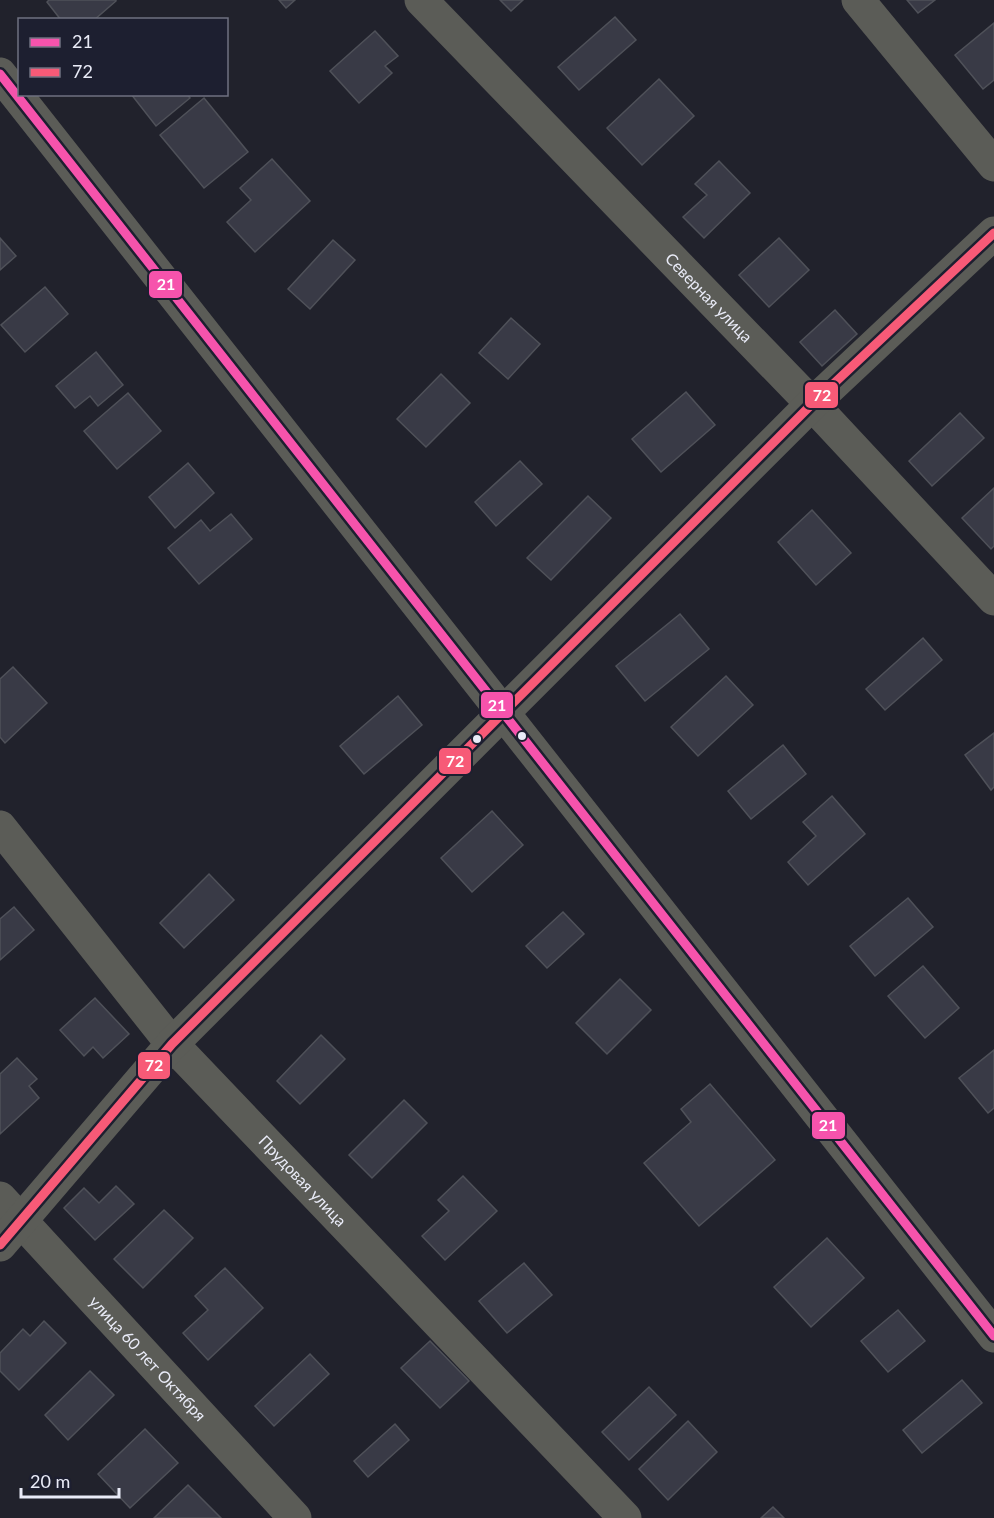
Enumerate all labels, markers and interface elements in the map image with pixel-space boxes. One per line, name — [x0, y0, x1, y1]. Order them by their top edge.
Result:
legend — [18, 18, 228, 96]
text: 21 — [72, 30, 93, 52]
text: 72 — [72, 60, 93, 82]
street label: Северная улица — [662, 248, 757, 346]
line badge: 21 — [148, 270, 183, 299]
text: 21 — [157, 274, 175, 293]
line badge: 72 — [804, 381, 839, 409]
text: 72 — [813, 385, 831, 404]
line badge: 21 — [480, 691, 514, 719]
text: 21 — [488, 695, 506, 714]
unlabelled marker — [516, 730, 528, 742]
unlabelled marker — [471, 733, 483, 745]
line badge: 72 — [438, 747, 472, 775]
text: 72 — [446, 751, 464, 770]
line badge: 72 — [137, 1051, 171, 1080]
text: 72 — [145, 1055, 163, 1074]
line badge: 21 — [811, 1111, 846, 1140]
text: 21 — [819, 1115, 837, 1134]
street label: Прудовая улица — [255, 1131, 351, 1230]
street label: улица 60 лет Октября — [86, 1292, 210, 1424]
scale bar — [21, 1461, 118, 1499]
text: 20 m — [30, 1470, 70, 1492]

